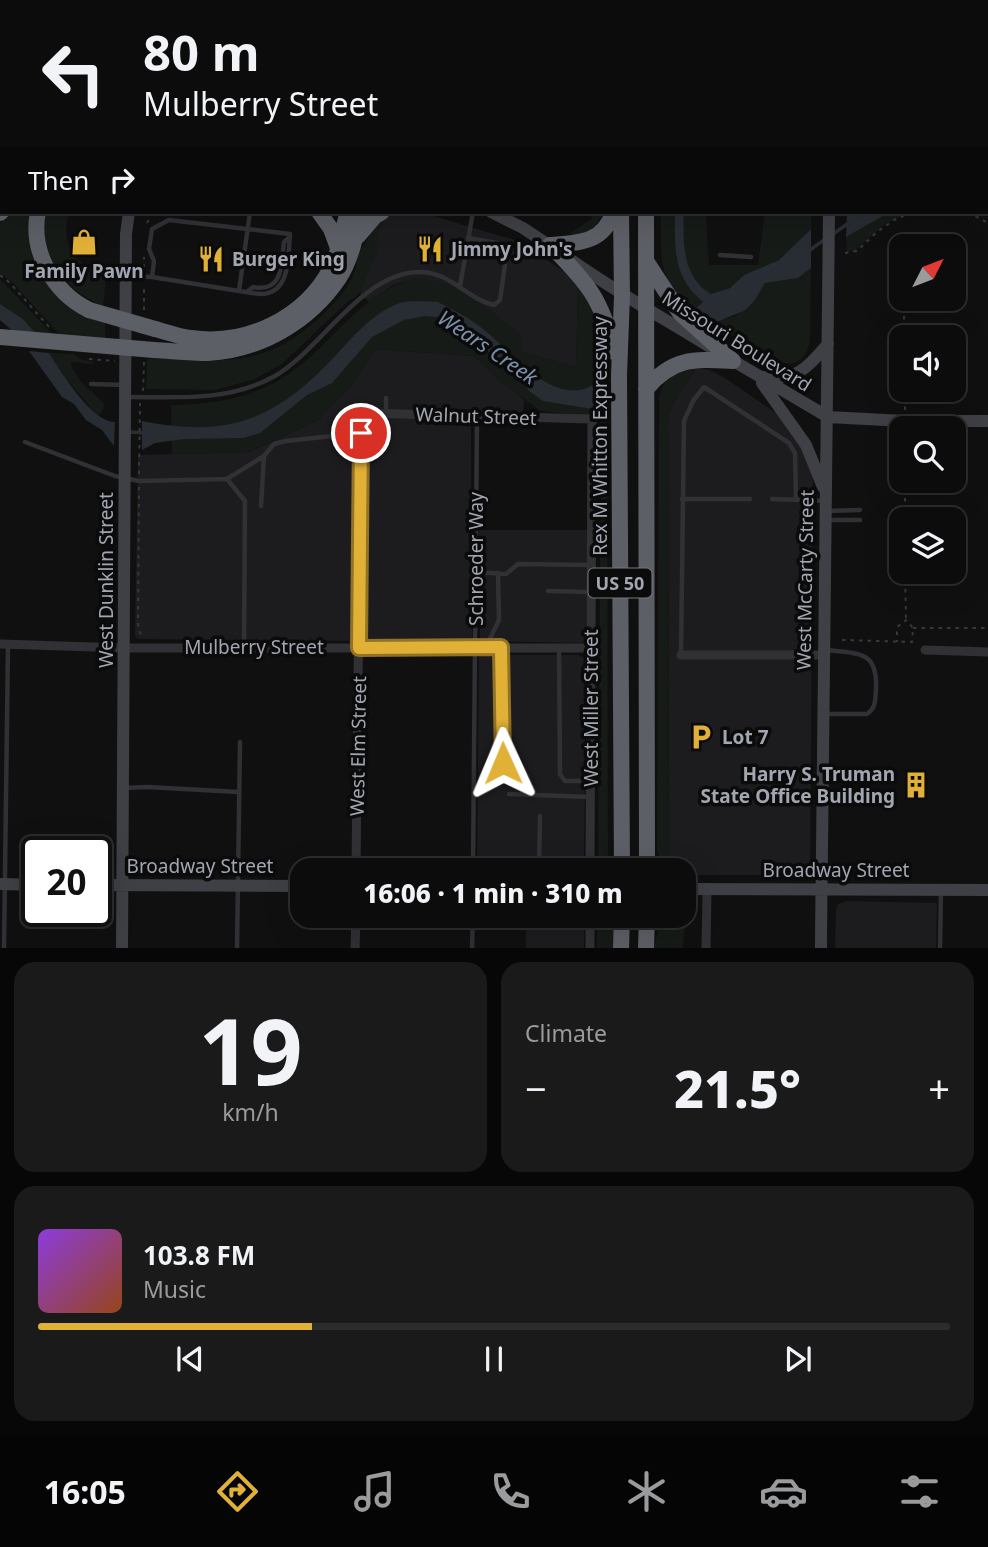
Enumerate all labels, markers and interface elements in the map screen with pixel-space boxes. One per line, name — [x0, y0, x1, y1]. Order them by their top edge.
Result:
text: 80 m — [143, 19, 260, 85]
icon: left — [28, 28, 119, 119]
text: Mulberry Street — [143, 82, 378, 125]
icon: right — [103, 161, 141, 199]
text: Then — [28, 162, 89, 198]
shop icon: Family Pawn — [69, 227, 99, 257]
restaurant icon: Jimmy John's — [415, 234, 445, 264]
north arrow — [889, 234, 966, 312]
map controls — [889, 234, 966, 584]
place label: Jimmy John's — [449, 236, 573, 262]
restaurant icon: Burger King — [196, 244, 226, 274]
place label: Burger King — [232, 246, 345, 272]
place label: Family Pawn — [24, 258, 144, 284]
street label: Missouri Boulevard — [657, 285, 817, 397]
water label: Wears Creek — [433, 303, 545, 392]
street label: Rex M Whitton Expressway — [587, 316, 613, 556]
button: sound — [889, 325, 966, 402]
street label: Walnut Street — [415, 401, 537, 431]
pin — [331, 403, 391, 463]
icon: arrive — [342, 414, 380, 452]
button: search — [889, 416, 966, 493]
street label: West McCarty Street — [790, 489, 820, 670]
street label: West Dunklin Street — [93, 492, 119, 668]
street label: Schroeder Way — [463, 492, 489, 626]
button: layers — [889, 507, 966, 584]
road number: US 50 — [588, 568, 652, 598]
street label: West Miller Street — [578, 629, 604, 787]
street label: Mulberry Street — [184, 634, 324, 660]
street label: West Elm Street — [344, 676, 372, 816]
parking icon: Lot 7 — [686, 722, 716, 752]
place label: Lot 7 — [722, 724, 769, 750]
position arrow — [466, 726, 540, 800]
place label: Harry S. Truman State Office Building — [701, 761, 895, 809]
building icon: Harry S. Truman State Office Building — [901, 770, 931, 800]
speed limit sign: 20 — [21, 836, 112, 927]
street label: Broadway Street — [127, 853, 274, 879]
street label: Broadway Street — [763, 857, 910, 883]
text: 16:06 · 1 min · 310 m — [363, 875, 623, 911]
text: 19 — [198, 988, 303, 1112]
text: Climate — [525, 1017, 607, 1049]
text: 21.5° — [674, 1052, 801, 1123]
text: − — [525, 1062, 547, 1114]
text: + — [928, 1062, 950, 1114]
text: km/h — [222, 1096, 279, 1128]
text: 103.8 FM — [143, 1237, 255, 1273]
text: Music — [143, 1273, 206, 1305]
icon: previous — [171, 1340, 209, 1378]
icon: pause — [475, 1340, 513, 1378]
icon: next — [779, 1340, 817, 1378]
icon: directions — [213, 1467, 262, 1516]
icon: music — [350, 1467, 399, 1516]
icon: phone — [486, 1467, 535, 1516]
icon: climate — [622, 1467, 671, 1516]
icon: car — [759, 1467, 808, 1516]
icon: filters — [895, 1467, 944, 1516]
text: 16:05 — [44, 1470, 126, 1513]

